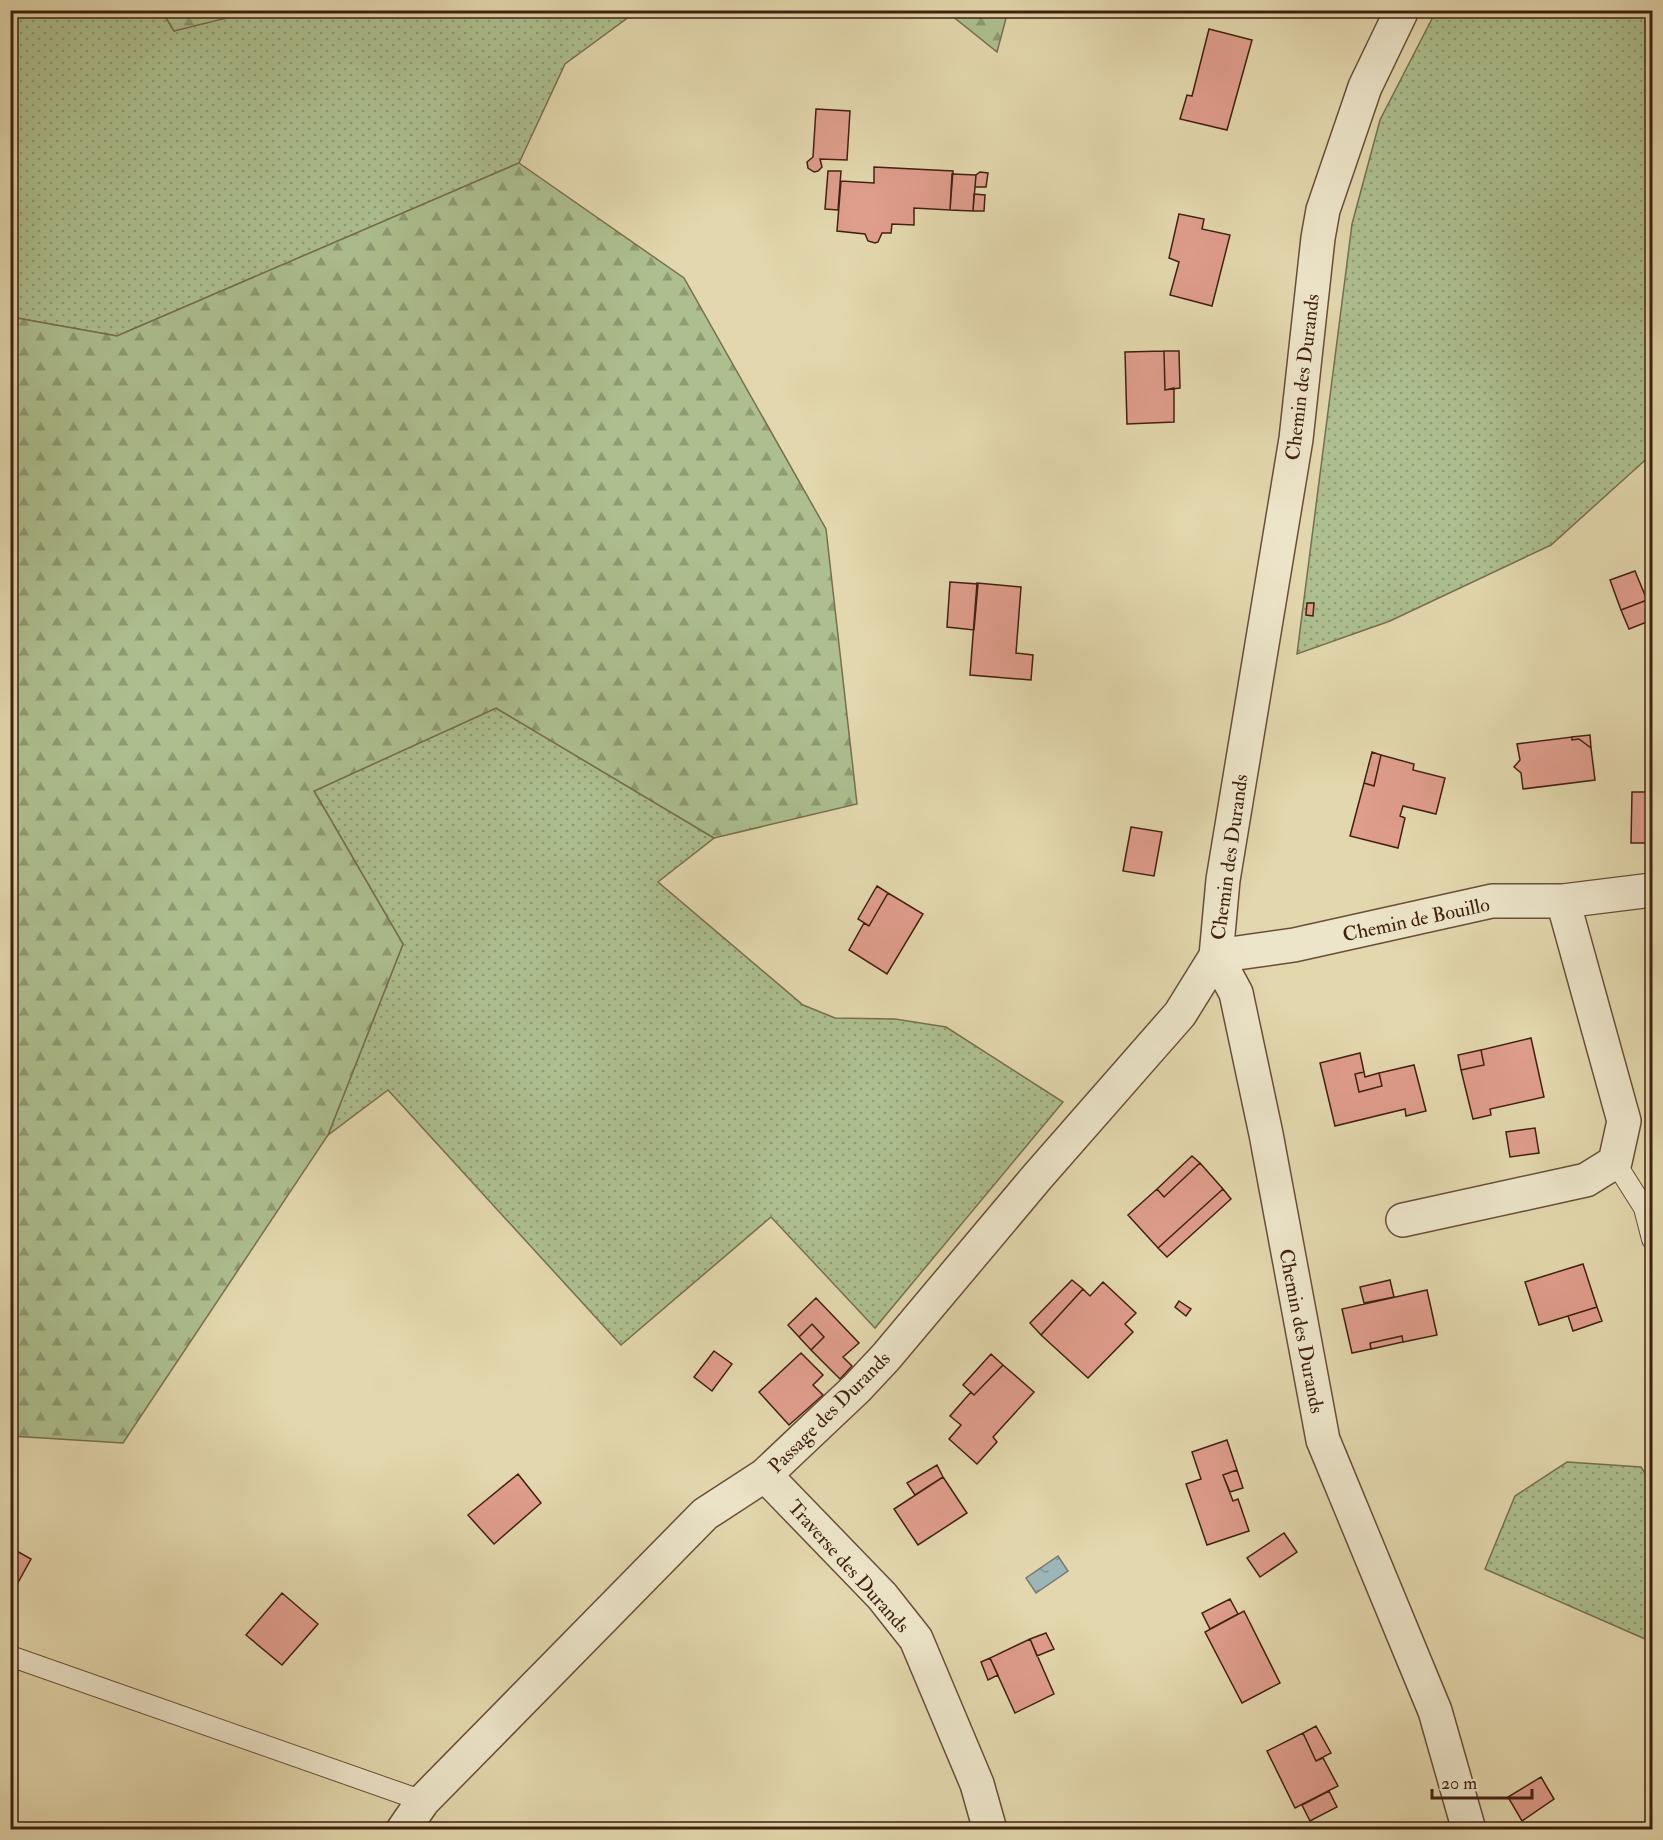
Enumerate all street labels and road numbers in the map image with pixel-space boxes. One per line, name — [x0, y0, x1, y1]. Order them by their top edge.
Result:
street label: Chemin des Durands — [1280, 292, 1325, 462]
street label: Chemin des Durands — [1205, 772, 1254, 942]
street label: Chemin de Bouillo — [1340, 892, 1492, 947]
street label: Chemin des Durands — [1273, 1247, 1330, 1416]
street label: Passage des Durands — [763, 1346, 896, 1479]
street label: Traverse des Durands — [782, 1495, 915, 1638]

